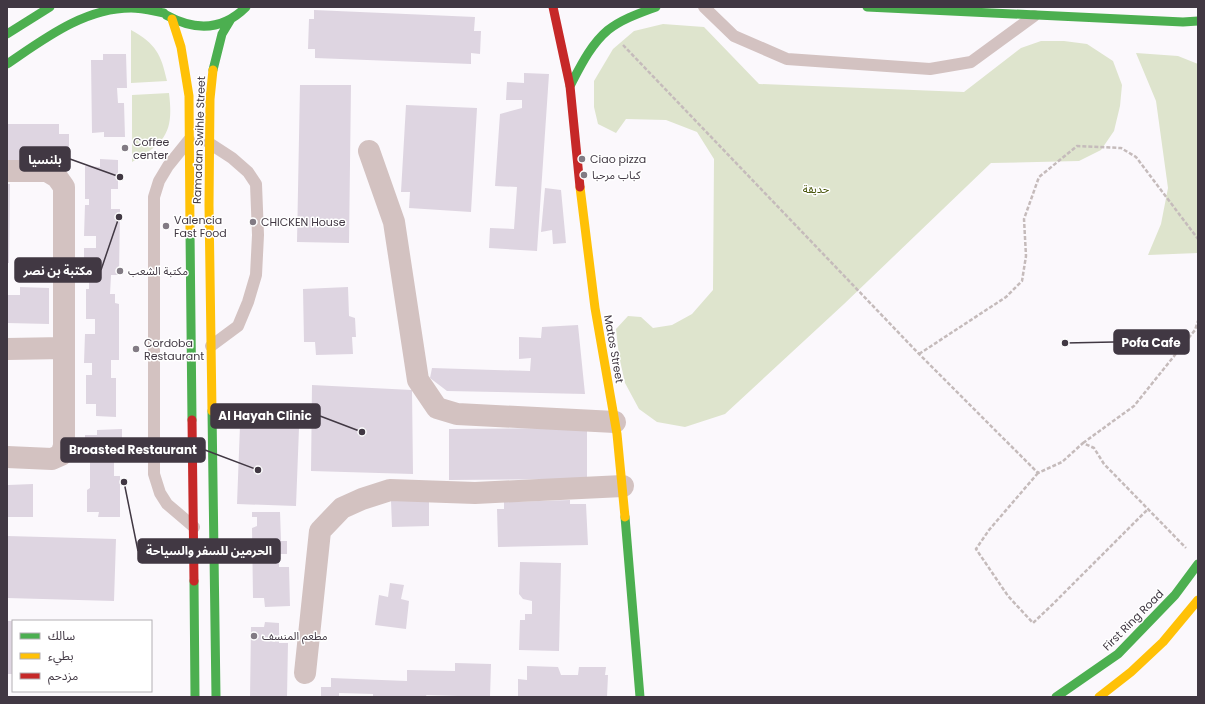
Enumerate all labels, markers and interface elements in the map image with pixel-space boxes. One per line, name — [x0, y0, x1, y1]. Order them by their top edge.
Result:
street label: Ramadan Swihle Street — [189, 76, 209, 204]
place label: Coffee center — [133, 134, 170, 163]
marker: Coffee center — [120, 143, 130, 153]
callout: بلنسيا — [20, 147, 70, 171]
text: بلنسيا — [28, 151, 62, 168]
place label: Ciao pizza — [590, 151, 646, 167]
marker: Ciao pizza — [577, 154, 587, 164]
place label: كباب مرحبا — [592, 167, 641, 183]
marker: كباب مرحبا — [579, 170, 589, 180]
park label: حديقة — [803, 181, 830, 197]
place label: Valencia Fast Food — [174, 212, 227, 241]
place label: CHICKEN House — [261, 214, 346, 230]
marker: CHICKEN House — [248, 217, 258, 227]
marker: Valencia Fast Food — [161, 221, 171, 231]
callout: مكتبة بن نصر — [15, 258, 101, 282]
text: مكتبة بن نصر — [22, 262, 93, 279]
place label: مكتبة الشعب — [128, 263, 188, 279]
marker: مكتبة الشعب — [115, 266, 125, 276]
street label: Matos Street — [600, 314, 628, 384]
callout: Pofa Cafe — [1114, 330, 1189, 354]
text: Pofa Cafe — [1121, 334, 1181, 351]
place label: Cordoba Restaurant — [144, 335, 204, 364]
marker: Cordoba Restaurant — [131, 344, 141, 354]
callout: Al Hayah Clinic — [211, 404, 320, 428]
text: Al Hayah Clinic — [218, 407, 312, 424]
callout: Broasted Restaurant — [61, 438, 205, 462]
text: Broasted Restaurant — [69, 441, 197, 458]
callout: الحرمين للسفر والسياحة — [138, 539, 280, 563]
text: الحرمين للسفر والسياحة — [146, 542, 272, 559]
street label: First Ring Road — [1099, 586, 1167, 654]
legend — [12, 620, 152, 692]
text: سالك — [48, 627, 75, 644]
place label: مطعم المنسف — [262, 628, 328, 645]
marker: مطعم المنسف — [249, 631, 259, 641]
text: بطيء — [48, 647, 74, 666]
text: مزدحم — [48, 667, 78, 685]

